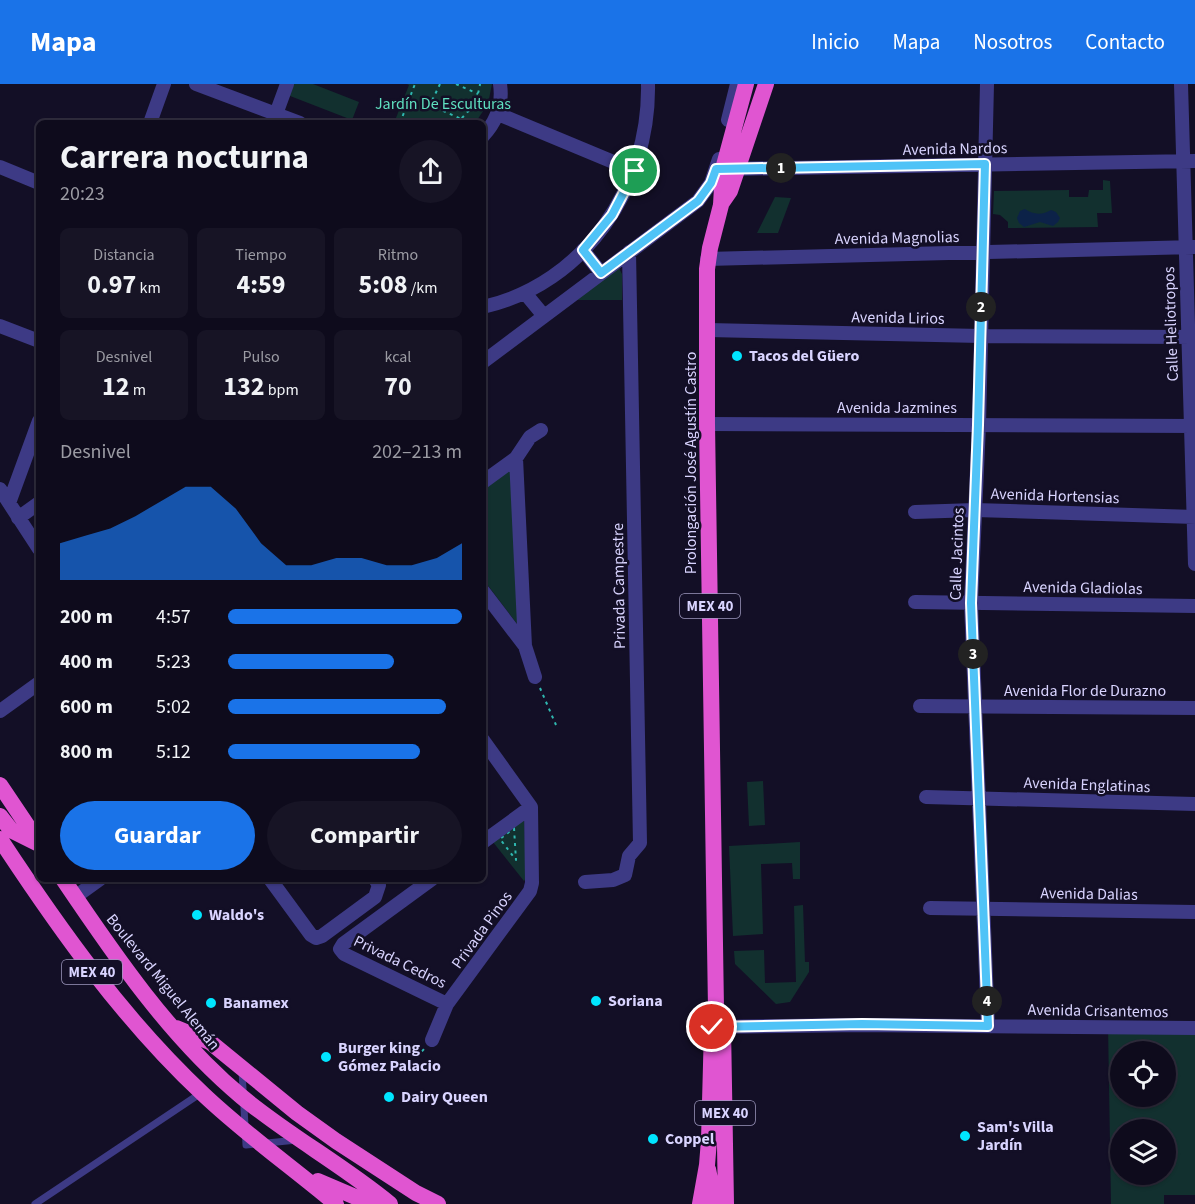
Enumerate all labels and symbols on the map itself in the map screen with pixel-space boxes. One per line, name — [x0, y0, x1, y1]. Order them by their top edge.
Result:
park label: Jardín De Esculturas — [375, 93, 511, 115]
street label: Avenida Nardos — [902, 137, 1008, 161]
pin — [609, 145, 660, 196]
pin: 1 — [766, 153, 796, 183]
street label: Avenida Magnolias — [834, 226, 960, 250]
street label: Calle Heliotropos — [1158, 266, 1184, 382]
pin: 2 — [966, 292, 996, 322]
street label: Avenida Lirios — [851, 306, 945, 330]
place label: Tacos del Güero — [749, 345, 859, 367]
marker: Tacos del Güero — [730, 349, 744, 363]
street label: Prolongación José Agustín Castro — [680, 352, 702, 574]
street label: Avenida Jazmines — [837, 397, 957, 419]
street label: Avenida Hortensias — [990, 483, 1120, 509]
street label: Calle Jacintos — [944, 507, 970, 601]
street label: Privada Campestre — [607, 523, 631, 649]
street label: Avenida Gladiolas — [1023, 576, 1143, 600]
road number: MEX 40 — [680, 594, 740, 618]
pin: 3 — [958, 639, 988, 669]
street label: Avenida Flor de Durazno — [1004, 680, 1166, 702]
street label: Avenida Englatinas — [1023, 772, 1151, 798]
street label: Avenida Dalias — [1040, 882, 1138, 906]
street label: Privada Pinos — [446, 886, 518, 973]
place label: Waldo's — [209, 904, 264, 926]
marker: Waldo's — [190, 908, 204, 922]
street label: Boulevard Miguel Alemán — [101, 909, 225, 1055]
street label: Privada Cedros — [350, 930, 450, 994]
road number: MEX 40 — [62, 960, 122, 984]
pin: 4 — [972, 986, 1002, 1016]
place label: Soriana — [608, 990, 663, 1012]
place label: Banamex — [223, 992, 289, 1014]
marker: Soriana — [589, 994, 603, 1008]
marker: Banamex — [204, 996, 218, 1010]
street label: Avenida Crisantemos — [1027, 999, 1169, 1023]
pin — [686, 1001, 737, 1052]
place label: Burger king Gómez Palacio — [338, 1037, 441, 1077]
marker: Burger king Gómez Palacio — [319, 1050, 333, 1064]
place label: Dairy Queen — [401, 1086, 488, 1108]
marker: Dairy Queen — [382, 1090, 396, 1104]
road number: MEX 40 — [695, 1101, 755, 1125]
place label: Sam's Villa Jardín — [977, 1116, 1054, 1156]
place label: Coppel — [665, 1128, 715, 1150]
marker: Sam's Villa Jardín — [958, 1129, 972, 1143]
marker: Coppel — [646, 1132, 660, 1146]

